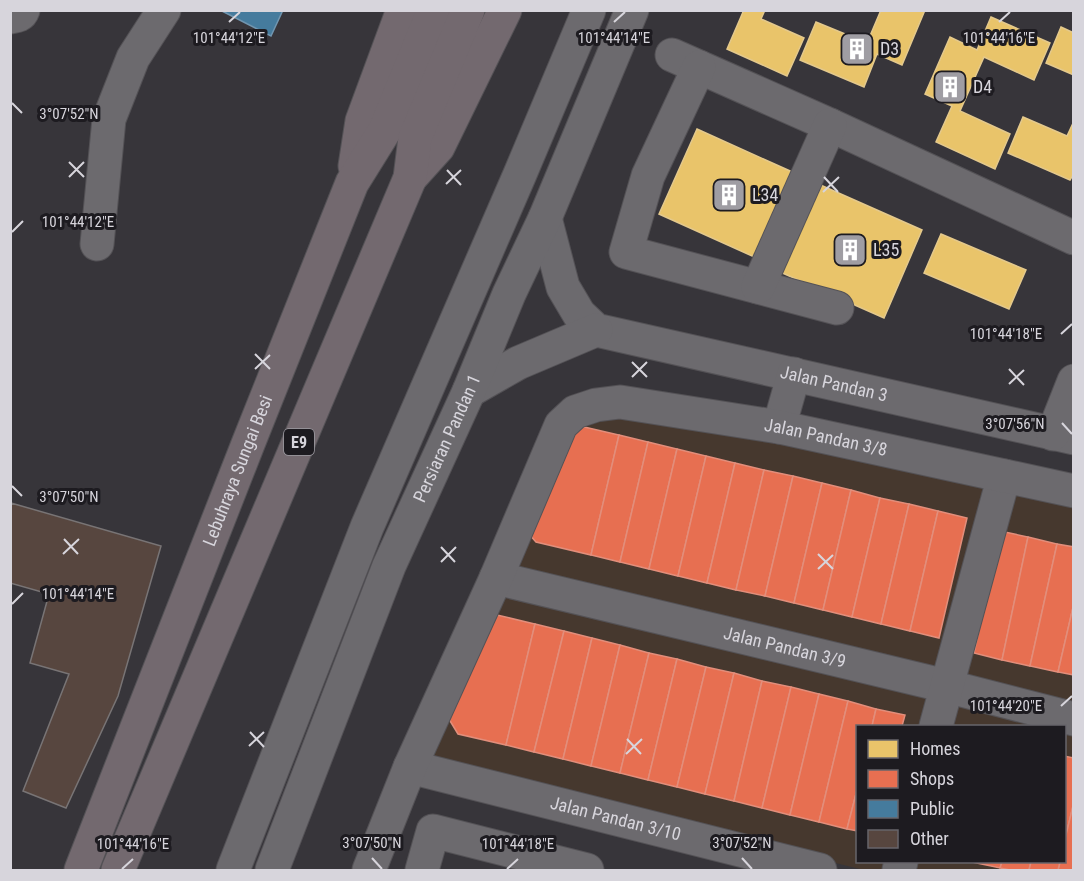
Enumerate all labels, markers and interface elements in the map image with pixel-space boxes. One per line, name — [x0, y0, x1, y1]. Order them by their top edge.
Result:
text: 101°44'12"E — [193, 29, 265, 47]
text: 101°44'14"E — [578, 29, 650, 47]
text: 101°44'16"E — [963, 29, 1035, 47]
building icon: D3 — [839, 31, 875, 67]
place label: D3 — [880, 38, 899, 59]
building icon: D4 — [932, 69, 968, 105]
place label: D4 — [973, 76, 992, 97]
text: 3°07'52"N — [39, 105, 99, 123]
building icon: L34 — [711, 177, 747, 213]
place label: L34 — [752, 184, 778, 205]
text: 101°44'12"E — [42, 213, 114, 231]
building icon: L35 — [832, 232, 868, 268]
place label: L35 — [873, 239, 899, 260]
text: 101°44'18"E — [970, 325, 1042, 343]
street label: Jalan Pandan 3 — [778, 361, 890, 406]
street label: Persiaran Pandan 1 — [409, 371, 485, 505]
street label: Lebuhraya Sungai Besi — [198, 392, 276, 549]
street label: Jalan Pandan 3/8 — [763, 414, 889, 460]
text: 3°07'56"N — [985, 415, 1045, 433]
road number: E9 — [284, 429, 314, 455]
text: 3°07'50"N — [39, 488, 99, 506]
text: 101°44'14"E — [42, 585, 114, 603]
street label: Jalan Pandan 3/9 — [722, 622, 848, 672]
text: 101°44'20"E — [970, 697, 1042, 715]
legend — [856, 725, 1066, 863]
text: Homes — [910, 738, 960, 759]
text: Shops — [910, 768, 954, 789]
street label: Jalan Pandan 3/10 — [548, 792, 683, 845]
text: Public — [910, 798, 954, 819]
text: Other — [910, 828, 949, 849]
text: 3°07'50"N — [342, 834, 402, 852]
text: 3°07'52"N — [712, 834, 772, 852]
text: 101°44'16"E — [97, 835, 169, 853]
text: 101°44'18"E — [482, 835, 554, 853]

